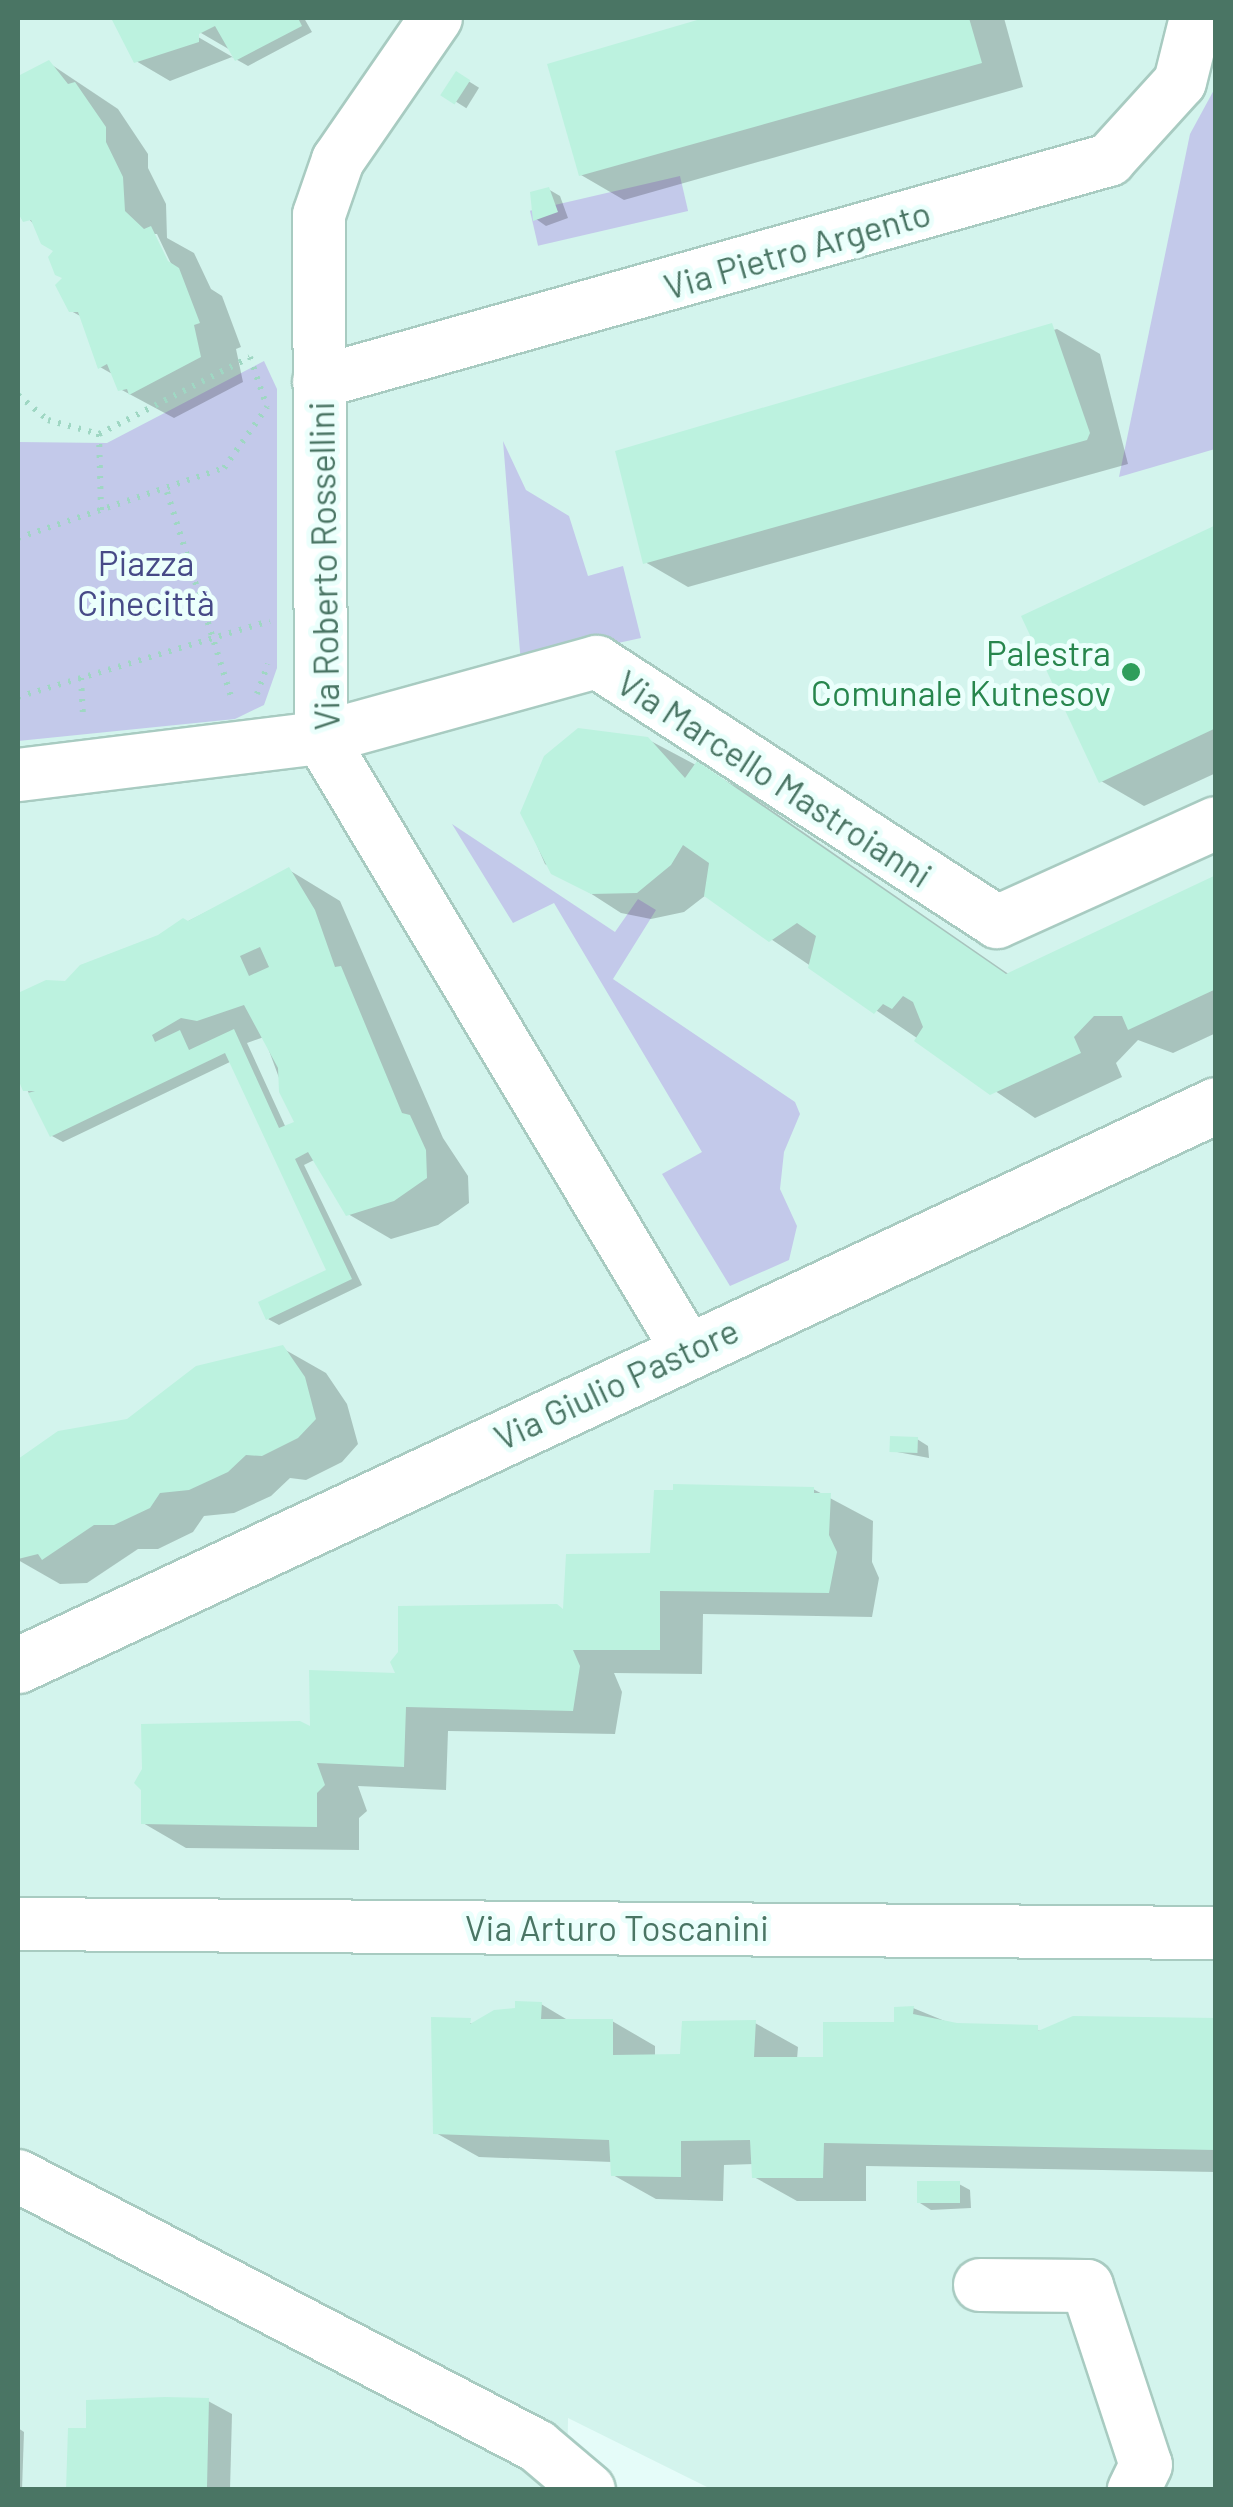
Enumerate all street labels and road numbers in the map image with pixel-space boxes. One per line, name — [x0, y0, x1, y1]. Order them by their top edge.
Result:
street label: Via Pietro Argento — [659, 191, 935, 307]
street label: Via Roberto Rossellini — [299, 401, 347, 731]
street label: Via Marcello Mastroianni — [610, 661, 940, 895]
street label: Via Giulio Pastore — [487, 1308, 745, 1458]
street label: Via Arturo Toscanini — [465, 1906, 769, 1948]

